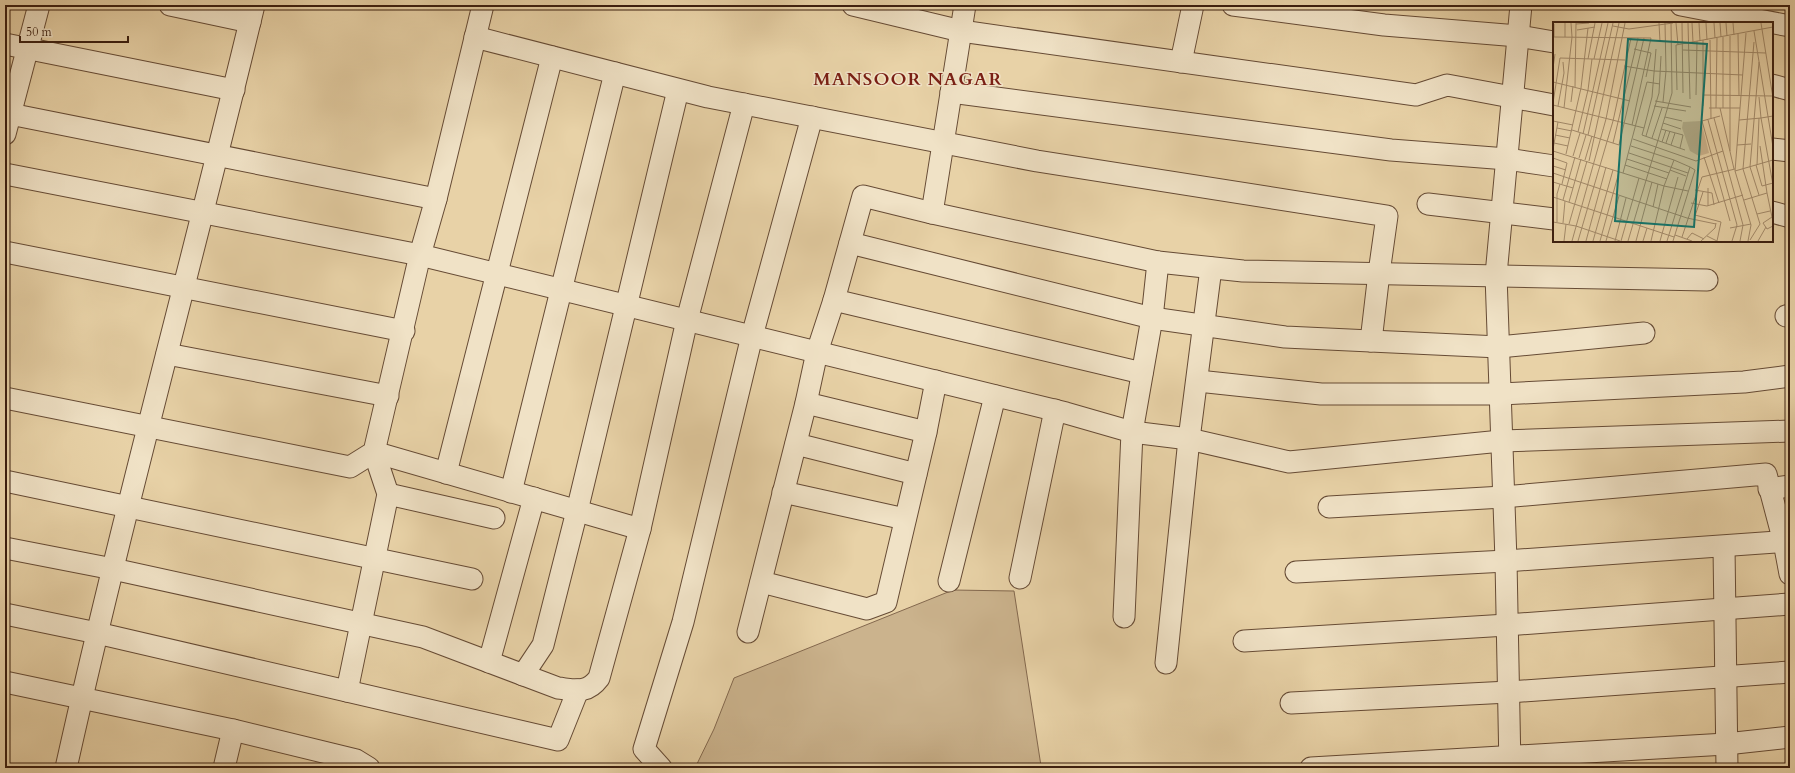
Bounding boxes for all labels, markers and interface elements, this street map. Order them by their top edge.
scale bar [20,18,128,44]
inset map [1553,22,1773,242]
text: 50 m [26,24,53,40]
district label: MANSOOR NAGAR [813,67,1003,92]

